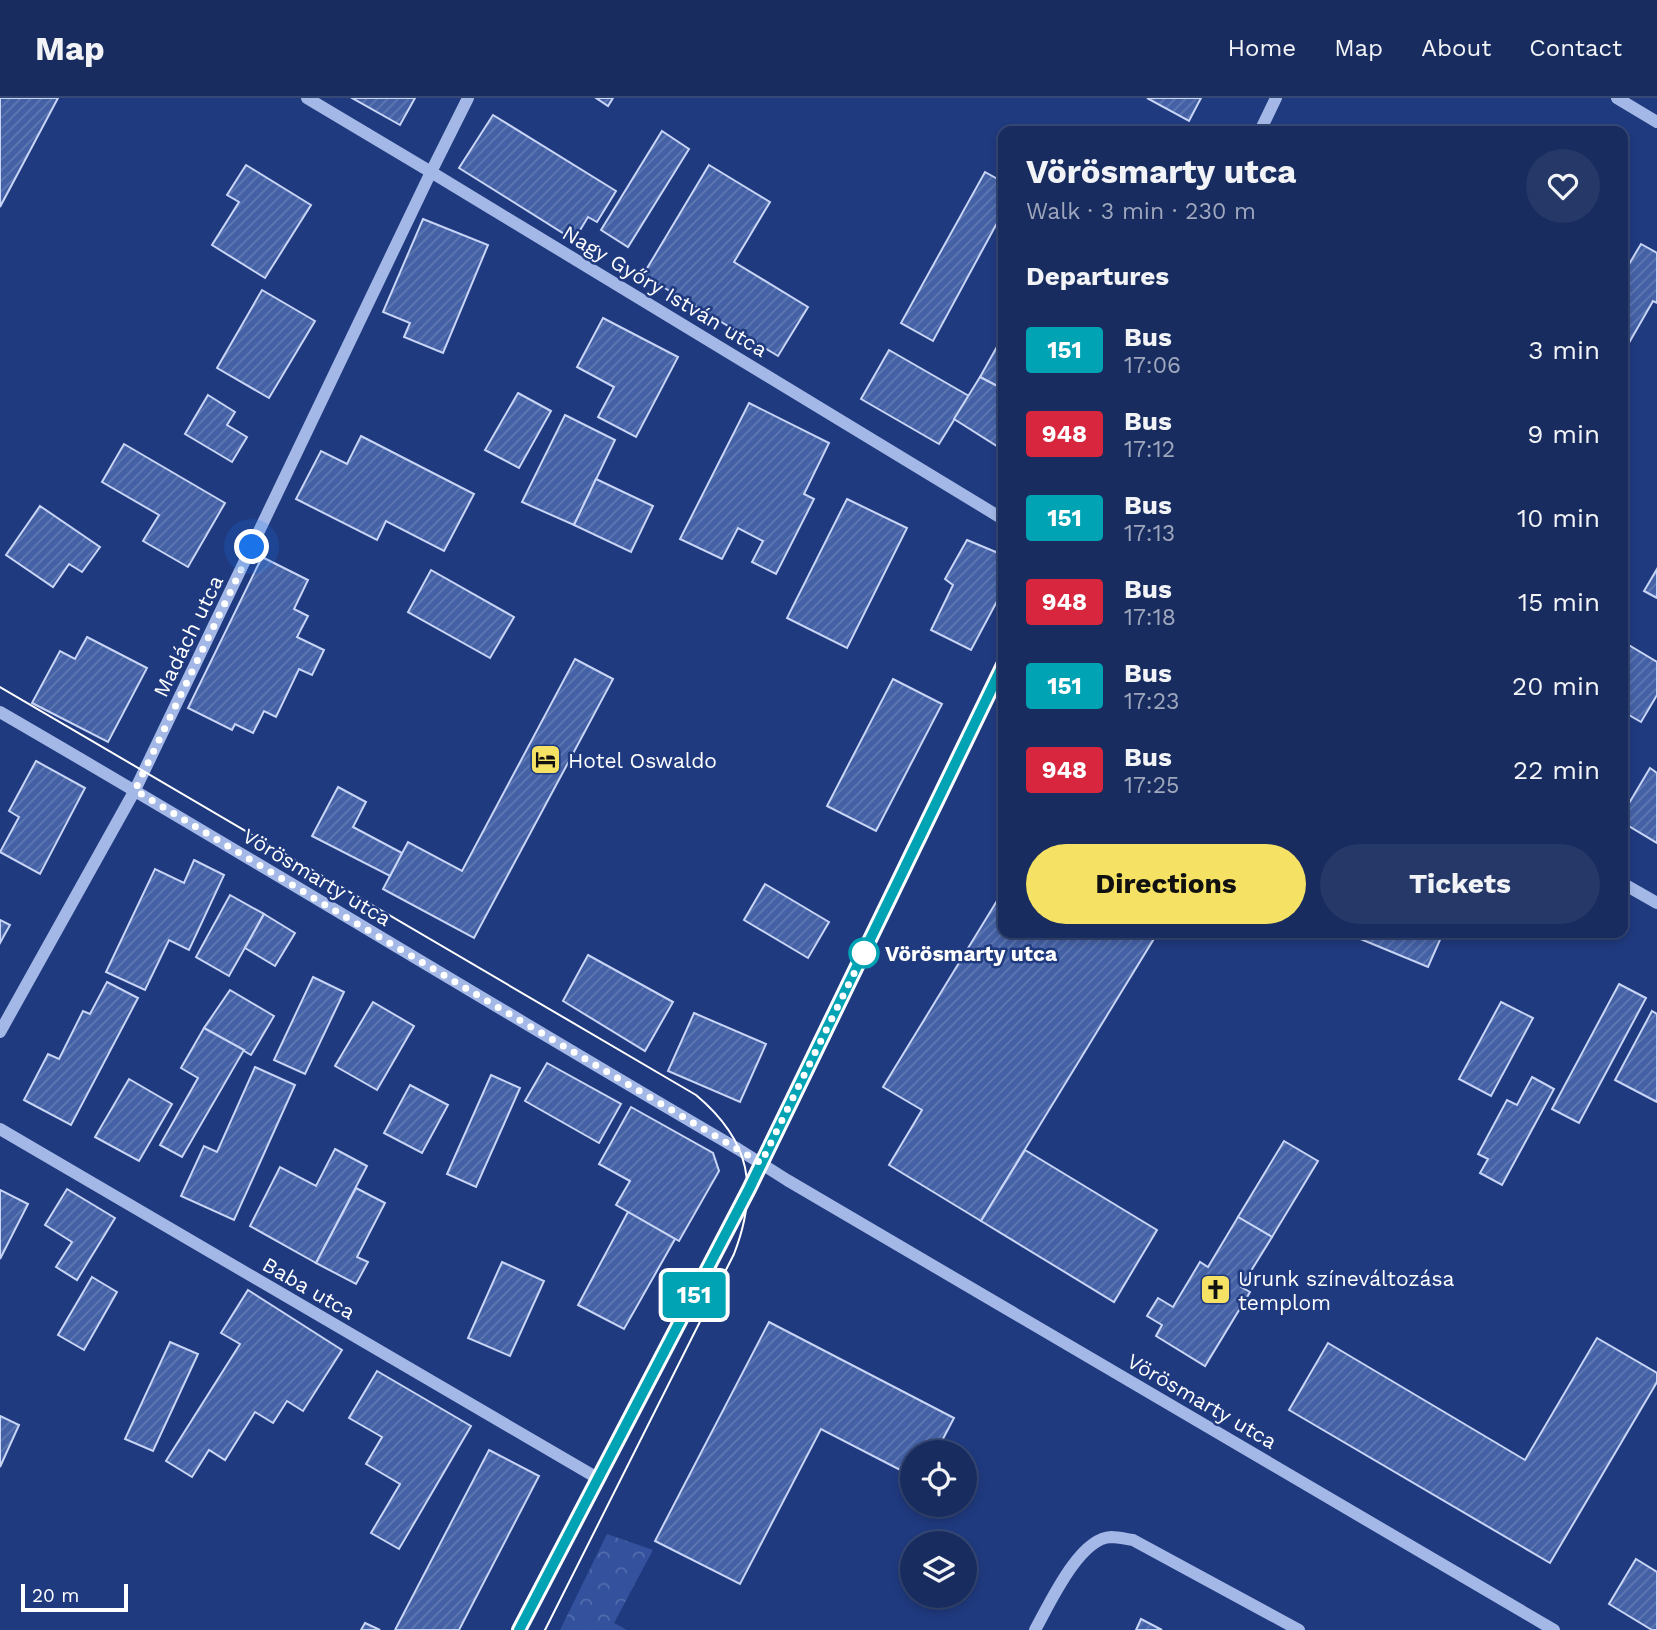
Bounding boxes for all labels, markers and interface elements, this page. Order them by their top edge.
text: Map [35,29,105,68]
text: Home [1228,34,1296,62]
text: Map [1334,34,1383,62]
text: About [1421,34,1491,62]
text: Contact [1529,34,1622,62]
button: heart [1526,149,1600,223]
text: Vörösmarty utca [1026,152,1296,191]
text: Walk · 3 min · 230 m [1026,198,1256,225]
street label: Nagy Győry István utca [558,220,772,362]
text: Departures [1026,261,1169,291]
text: Bus [1124,322,1172,352]
text: 3 min [1528,335,1600,365]
text: 151 [1047,336,1082,364]
text: 17:06 [1124,352,1181,379]
text: Bus [1124,406,1172,436]
text: 9 min [1527,419,1600,449]
text: 948 [1042,420,1087,448]
text: 17:12 [1124,436,1175,463]
text: Bus [1124,490,1172,520]
text: 10 min [1517,503,1600,533]
text: 151 [1047,504,1082,532]
text: 17:13 [1124,520,1175,547]
your location [234,529,269,564]
street label: Madách utca [148,571,228,701]
text: Bus [1124,574,1172,604]
text: 15 min [1518,587,1600,617]
text: 948 [1042,588,1087,616]
text: 17:18 [1124,604,1176,631]
text: Bus [1124,658,1172,688]
text: 20 min [1512,671,1600,701]
text: 151 [1047,672,1082,700]
text: 17:23 [1124,688,1180,715]
text: Bus [1124,742,1172,772]
hotel icon: Hotel Oswaldo [528,743,562,777]
place label: Hotel Oswaldo [568,748,717,773]
text: 22 min [1513,755,1600,785]
text: 948 [1042,756,1087,784]
text: 17:25 [1124,772,1179,799]
street label: Vörösmarty utca [238,823,396,931]
button: Directions [1026,844,1306,924]
button: Tickets [1320,844,1600,924]
marker: Vörösmarty utca [849,938,879,968]
place label: Vörösmarty utca [885,941,1058,966]
street label: Baba utca [258,1251,360,1325]
place label: Urunk színeváltozása templom [1238,1266,1455,1315]
line badge: 151 [654,1272,734,1318]
church icon: Urunk színeváltozása templom [1198,1273,1232,1307]
text: 151 [677,1281,711,1309]
street label: Vörösmarty utca [1123,1348,1281,1454]
map controls [900,1440,977,1608]
button: locate [900,1440,977,1517]
button: layers [900,1531,977,1608]
scale bar [21,1581,128,1613]
text: 20 m [32,1584,79,1607]

